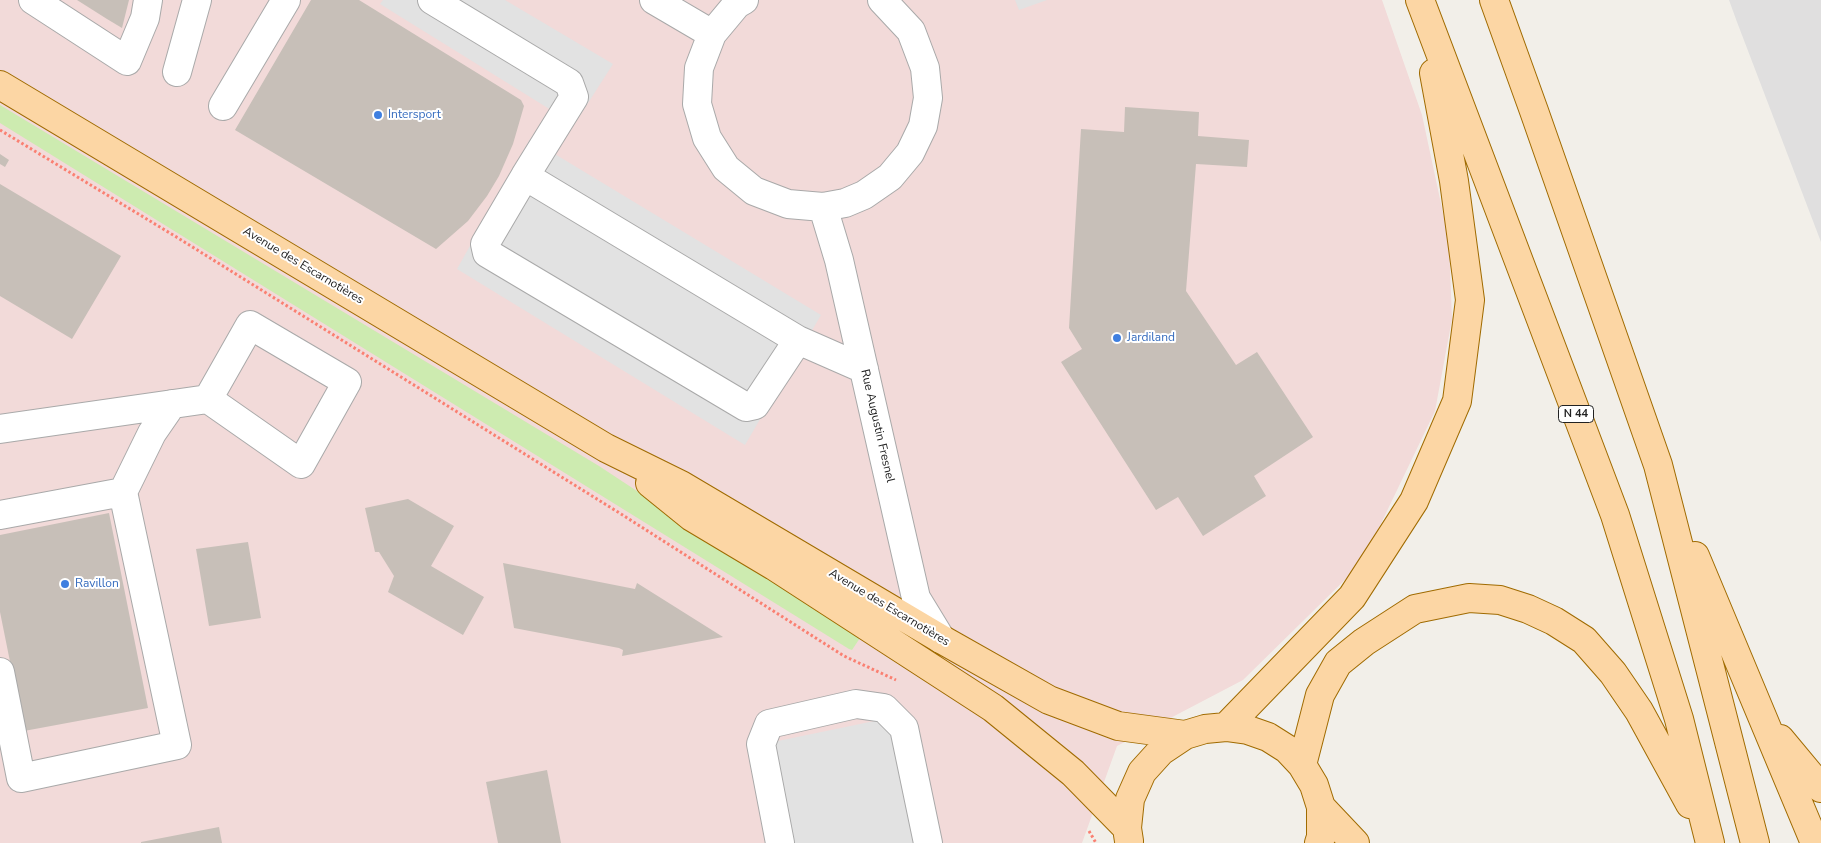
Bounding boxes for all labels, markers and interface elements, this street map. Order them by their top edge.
place label: Intersport [388,108,441,122]
marker: Intersport [372,109,384,121]
street label: Avenue des Escarnotières [240,224,366,308]
place label: Jardiland [1127,331,1175,345]
marker: Jardiland [1111,332,1123,344]
street label: Rue Augustin Fresnel [857,368,897,484]
road number: N 44 [1558,406,1594,422]
street label: Avenue des Escarnotières [826,566,952,650]
place label: Ravillon [75,577,119,591]
marker: Ravillon [59,578,71,590]

